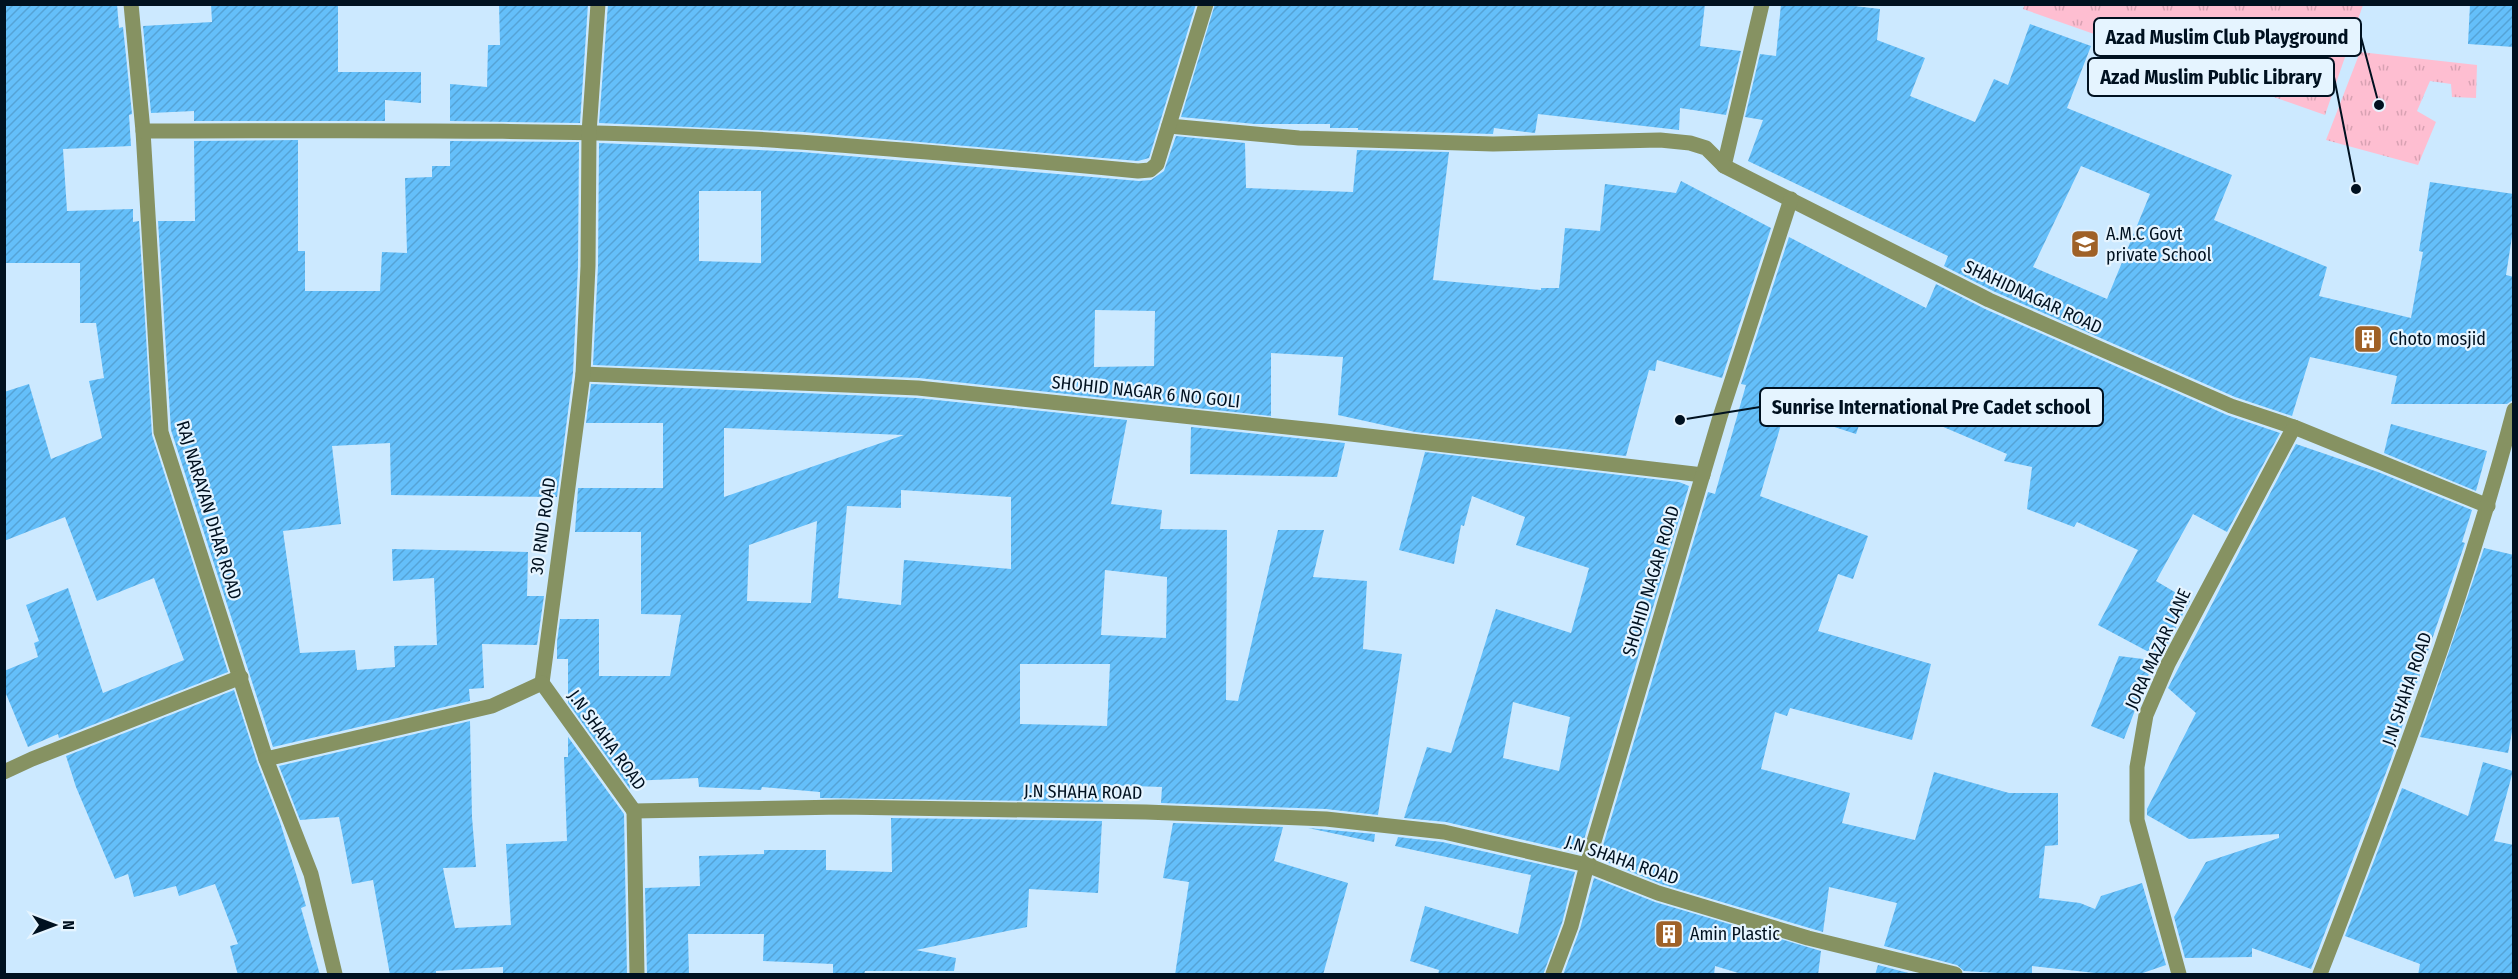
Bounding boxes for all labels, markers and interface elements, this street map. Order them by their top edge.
callout: Azad Muslim Club Playground [2094,18,2361,56]
text: Azad Muslim Club Playground [2104,25,2349,49]
callout: Azad Muslim Public Library [2088,58,2334,96]
text: Azad Muslim Public Library [2099,65,2322,89]
place label: A.M.C Govt private School [2106,223,2212,266]
school or university icon: A.M.C Govt private School [2069,228,2101,260]
street label: SHAHIDNAGAR ROAD [1960,255,2106,339]
building icon: Choto mosjid [2352,323,2384,355]
place label: Choto mosjid [2389,328,2486,350]
street label: SHOHID NAGAR 6 NO GOLI [1051,371,1241,413]
callout: Sunrise International Pre Cadet school [1760,388,2103,426]
text: Sunrise International Pre Cadet school [1772,395,2091,419]
street label: RAJ NARAYAN DHAR ROAD [171,418,247,602]
street label: 30 RND ROAD [525,476,561,576]
street label: SHOHID NAGAR ROAD [1618,503,1684,659]
street label: JORA MAZAR LANE [2120,585,2196,713]
street label: J.N SHAHA ROAD [2377,629,2437,749]
street label: J.N SHAHA ROAD [563,686,651,794]
street label: J.N SHAHA ROAD [1024,780,1142,804]
street label: J.N SHAHA ROAD [1562,830,1682,890]
north arrow [24,895,84,955]
building icon: Amin Plastic [1653,918,1685,950]
text: N [59,920,78,930]
place label: Amin Plastic [1690,923,1780,945]

